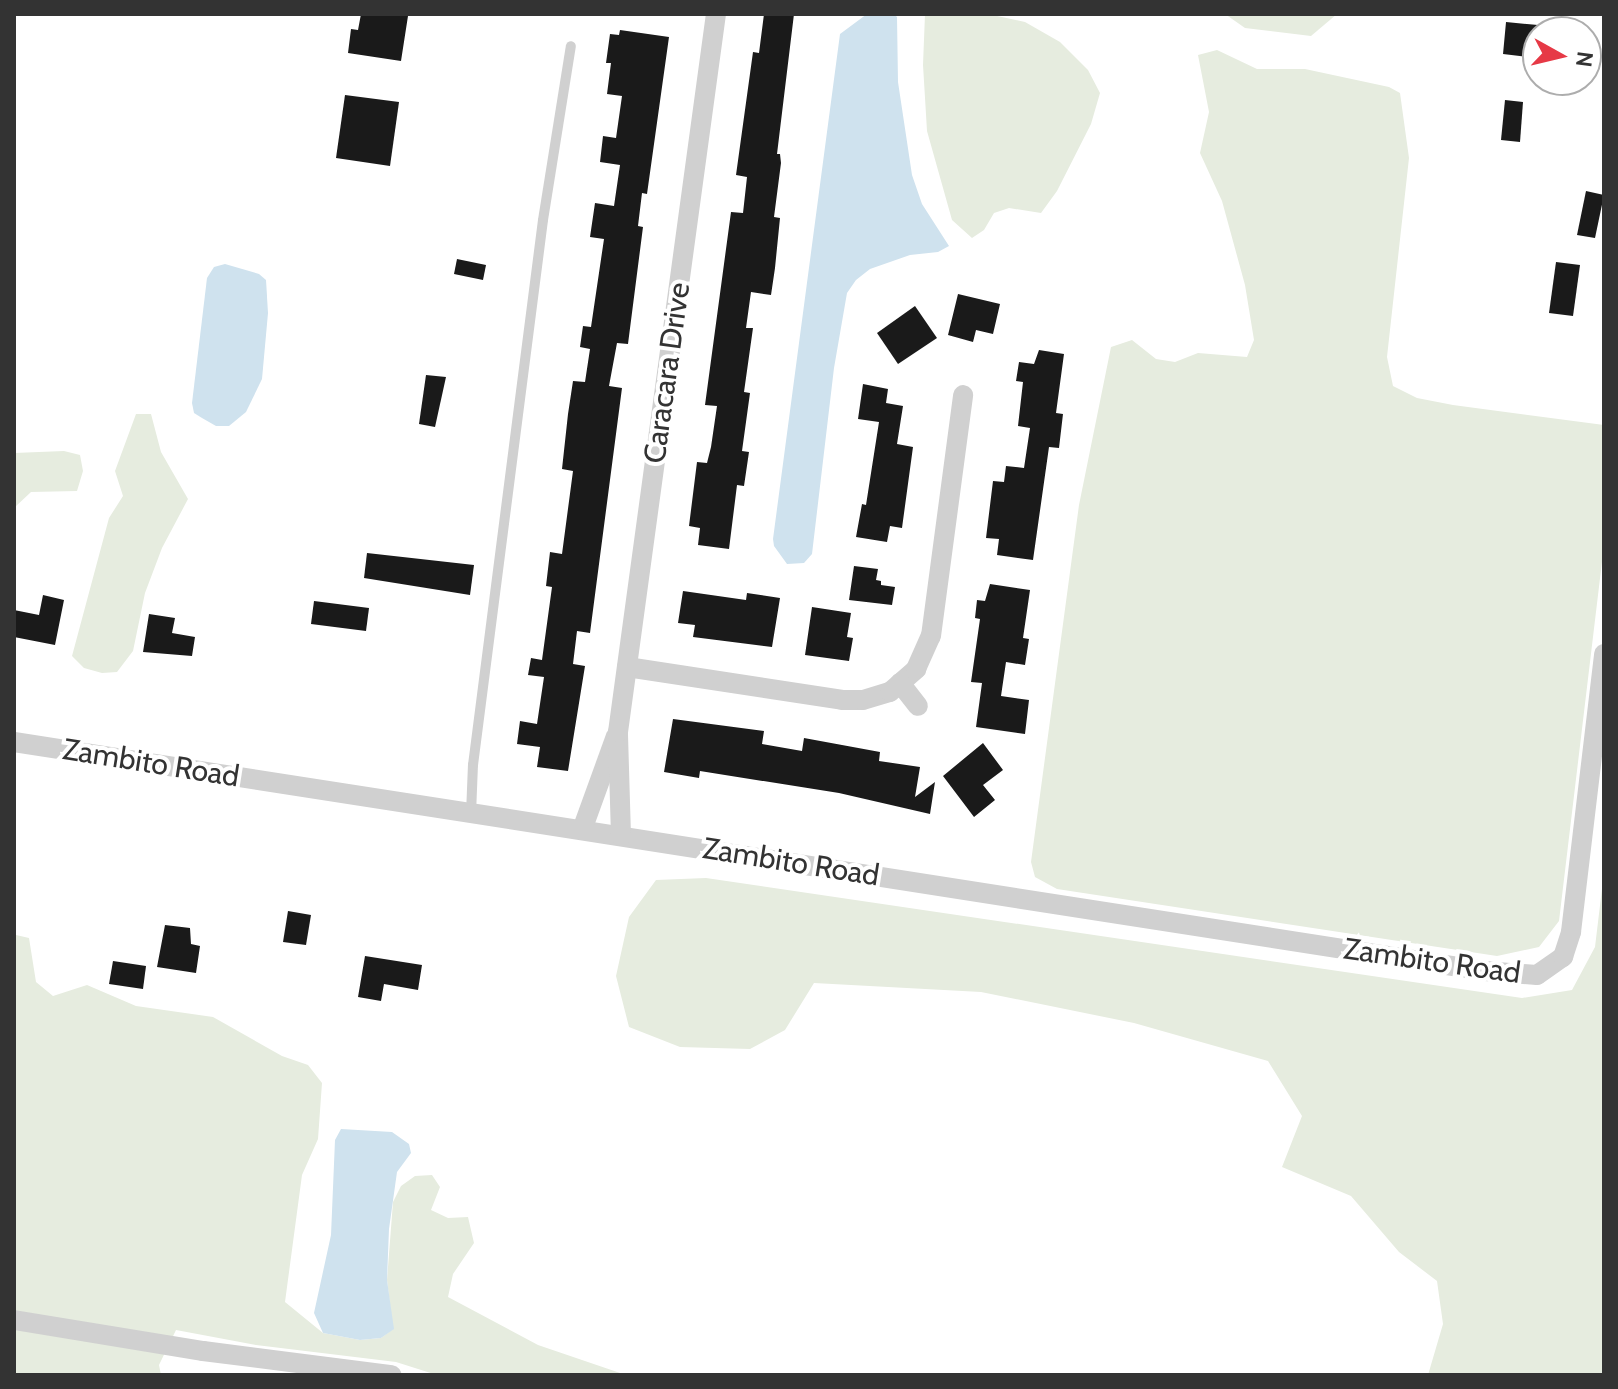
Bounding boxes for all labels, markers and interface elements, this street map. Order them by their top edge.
north arrow [1522,16,1602,96]
text: N [1570,50,1599,69]
street label: Caracara Drive [636,280,698,466]
street label: Zambito Road [60,731,242,795]
street label: Zambito Road [700,830,882,894]
street label: Zambito Road [1341,931,1523,991]

